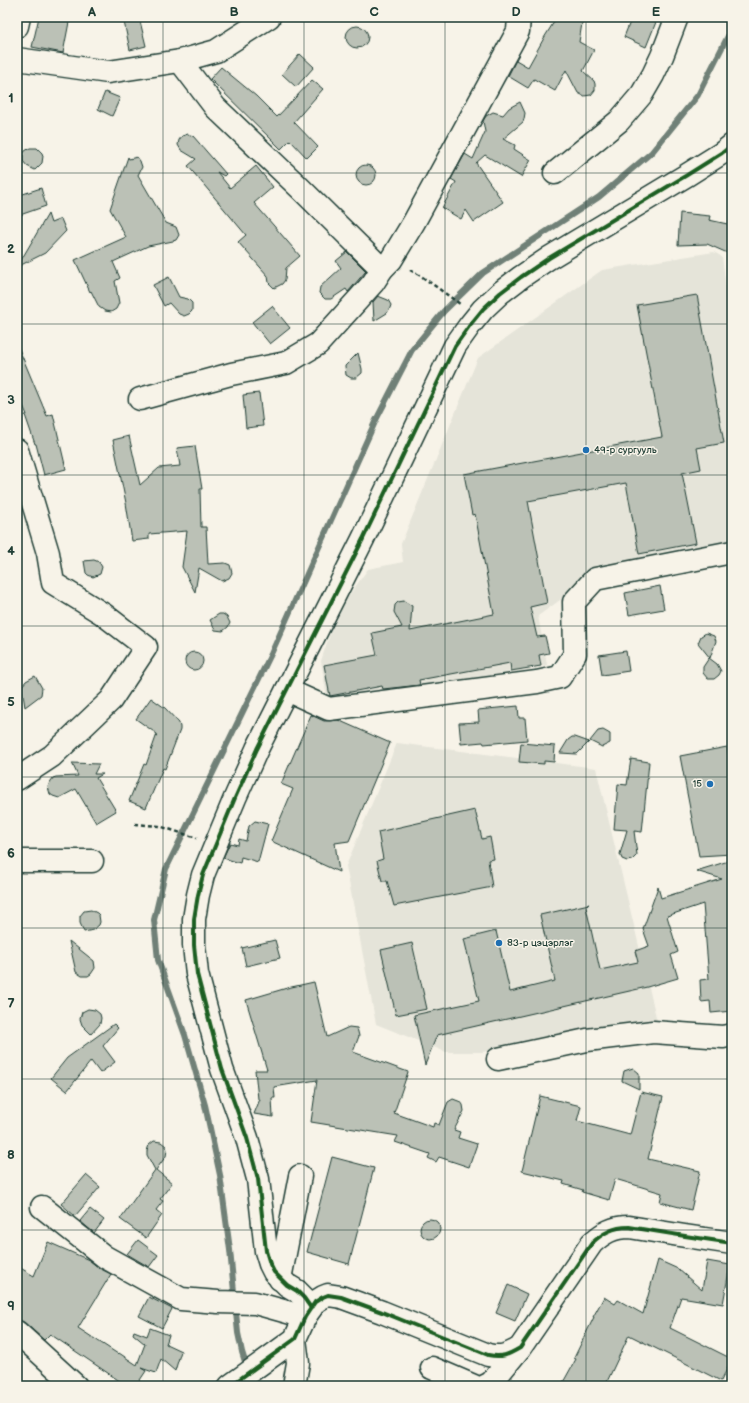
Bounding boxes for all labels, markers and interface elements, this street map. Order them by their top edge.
text: A [87,4,96,20]
text: B [229,4,239,20]
text: C [369,4,379,20]
text: D [511,4,521,20]
text: E [652,4,661,20]
text: 1 [8,90,14,106]
text: 2 [7,241,15,257]
text: 3 [7,392,15,408]
place label: 49-р сургууль [594,444,657,456]
marker: 49-р сургууль [581,445,591,455]
text: 4 [7,543,15,559]
text: 5 [7,694,15,710]
place label: 15 [692,778,702,790]
marker: 15 [705,779,715,789]
text: 6 [7,845,15,861]
place label: 83-р цэцэрлэг [507,937,573,949]
marker: 83-р цэцэрлэг [494,938,504,948]
text: 7 [7,996,15,1012]
text: 8 [7,1147,15,1163]
text: 9 [7,1298,15,1314]

